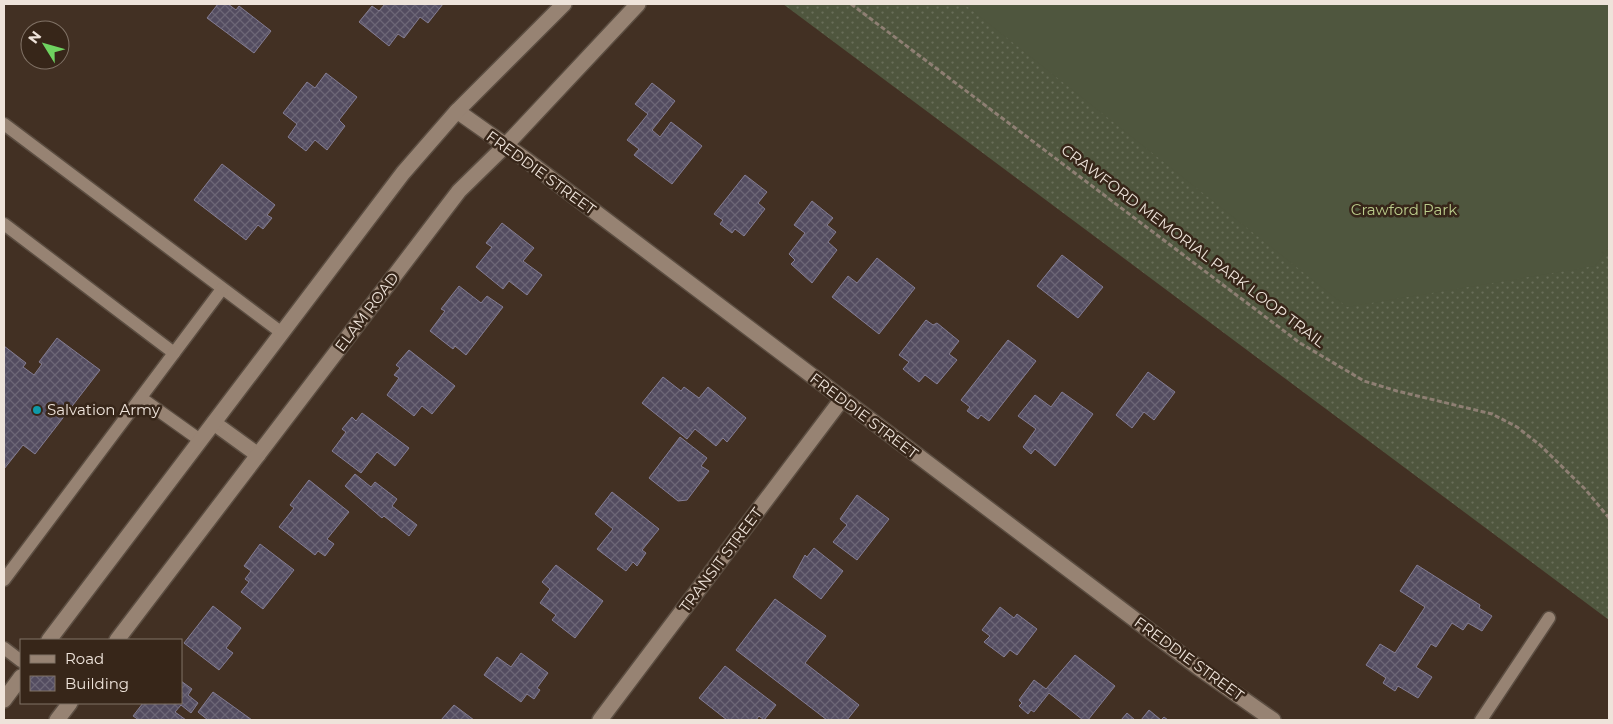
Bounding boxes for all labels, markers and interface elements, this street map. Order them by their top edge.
north arrow [20,20,70,70]
text: N [24,27,45,47]
street label: FREDDIE STREET [483,126,600,219]
street label: CRAWFORD MEMORIAL PARK LOOP TRAIL [1057,140,1329,351]
park label: Crawford Park [1351,200,1457,219]
street label: ELAM ROAD [331,268,403,355]
street label: FREDDIE STREET [806,369,923,463]
place label: Salvation Army [47,400,161,419]
marker: Salvation Army [31,404,43,416]
street label: TRANSIT STREET [675,503,766,616]
street label: FREDDIE STREET [1131,612,1248,705]
legend [20,639,182,704]
text: Road [65,649,104,668]
text: Building [65,674,129,693]

